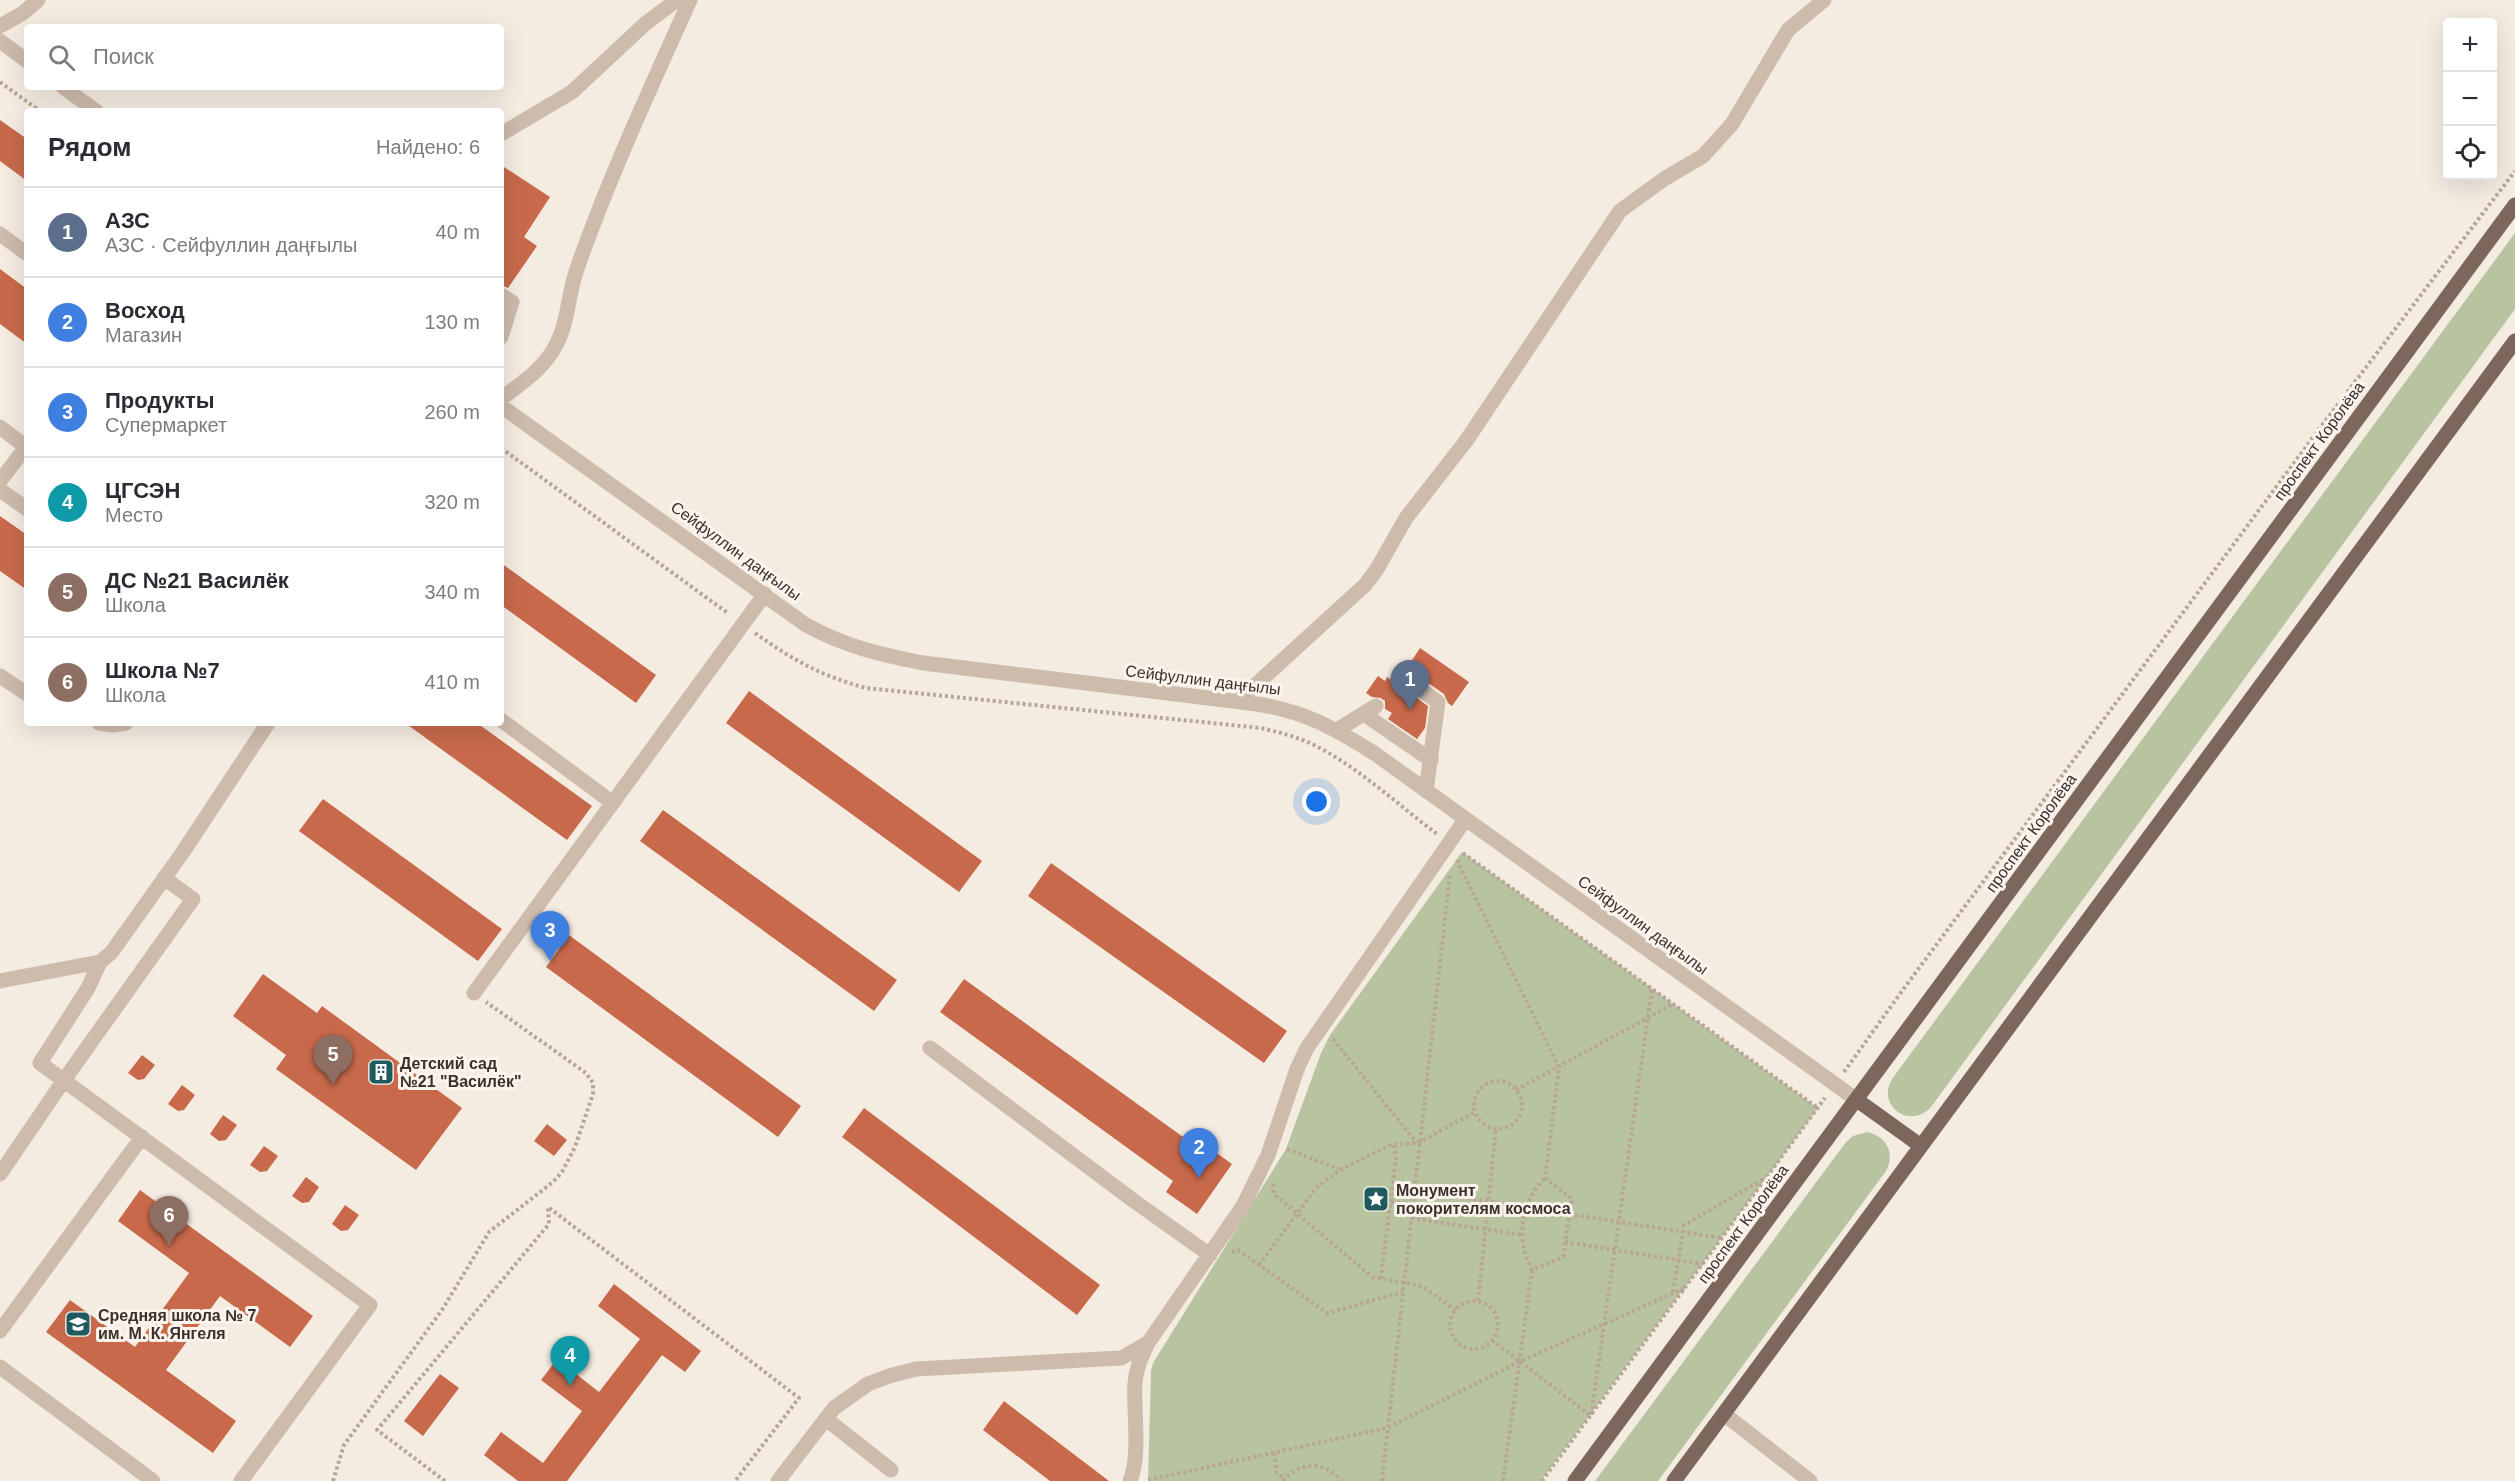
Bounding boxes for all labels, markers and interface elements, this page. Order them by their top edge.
map controls [2443,18,2497,180]
button: + [2443,18,2497,72]
search box [24,24,504,90]
icon: search [45,41,78,74]
text: Поиск [93,44,154,69]
button: − [2443,72,2497,126]
button: locate [2443,126,2497,180]
text: Рядом [48,132,131,162]
text: Найдено: 6 [376,136,480,158]
text: АЗС [105,208,150,233]
text: 1 [62,221,73,243]
text: 40 m [436,221,480,243]
text: АЗС · Сейфуллин даңғылы [105,234,357,256]
text: Восход [105,298,185,323]
text: 2 [62,311,73,333]
text: 130 m [424,311,480,333]
text: Магазин [105,324,182,346]
street label: проспект Королёва [2270,378,2368,503]
text: Продукты [105,388,214,413]
text: 3 [62,401,73,423]
text: 260 m [424,401,480,423]
text: Супермаркет [105,414,227,436]
text: ЦГСЭН [105,478,180,503]
text: 4 [62,491,73,513]
text: 320 m [424,491,480,513]
street label: Сейфуллин даңғылы [668,498,804,604]
text: Место [105,504,163,526]
text: ДС №21 Василёк [105,568,289,593]
text: 5 [62,581,73,603]
text: 340 m [424,581,480,603]
text: Школа [105,594,166,616]
text: Школа №7 [105,658,220,683]
pin: 1 [1390,660,1430,710]
street label: Сейфуллин даңғылы [1124,662,1282,698]
text: 6 [62,671,73,693]
text: 410 m [424,671,480,693]
text: Школа [105,684,166,706]
street label: проспект Королёва [1982,770,2080,895]
your location [1302,787,1331,816]
street label: Сейфуллин даңғылы [1575,872,1711,978]
pin: 3 [530,912,570,961]
pin: 5 [314,1036,352,1085]
place label: Детский сад №21 "Василёк" [400,1055,522,1090]
building icon: Детский сад №21 "Василёк" [366,1057,396,1087]
pin: 2 [1180,1128,1218,1178]
street label: проспект Королёва [1694,1161,1792,1286]
place label: Монумент покорителям космоса [1396,1182,1571,1217]
place icon: Монумент покорителям космоса [1361,1184,1391,1214]
pin: 6 [150,1196,188,1246]
place label: Средняя школа № 7 им. М. К. Янгеля [98,1307,256,1342]
school or university icon: Средняя школа № 7 им. М. К. Янгеля [63,1309,93,1339]
pin: 4 [550,1336,590,1386]

